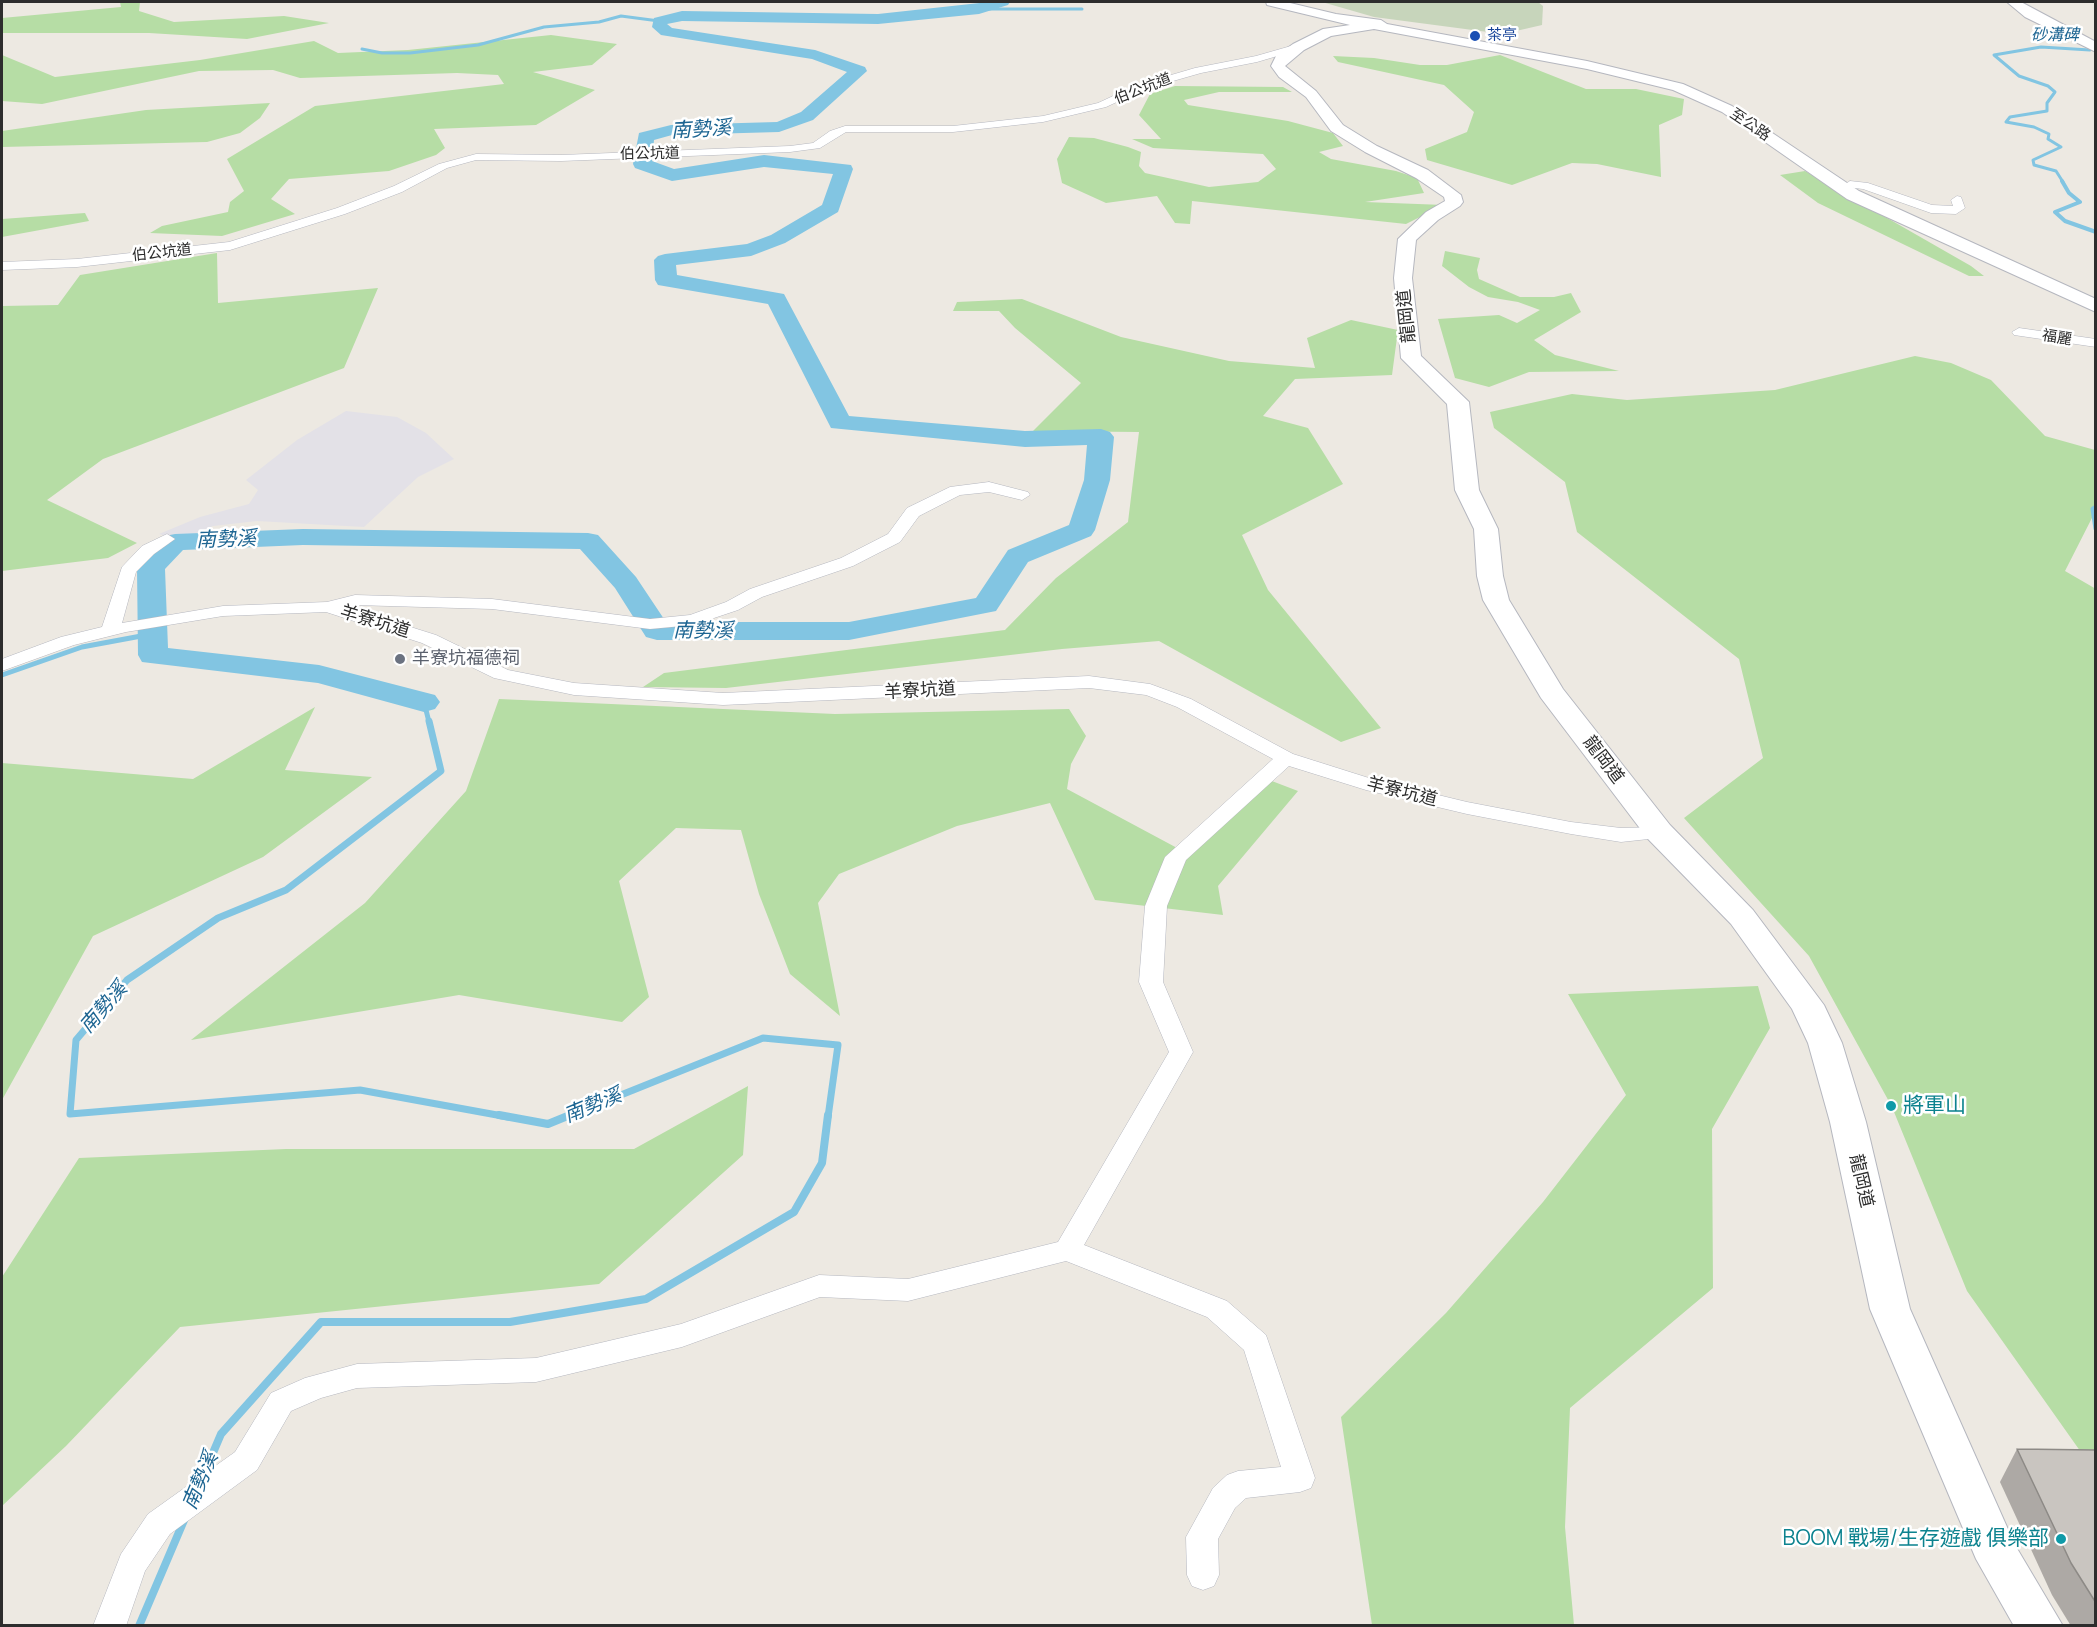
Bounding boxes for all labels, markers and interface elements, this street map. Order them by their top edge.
water label: 砂溝碑 [2031,26,2079,46]
place label: 茶亭 [1487,27,1517,45]
marker: 茶亭 [1468,29,1482,43]
street label: 伯公坑道 [1112,70,1174,108]
street label: 至公路 [1726,105,1774,145]
water label: 南勢溪 [670,116,732,144]
street label: 伯公坑道 [620,144,680,164]
street label: 伯公坑道 [131,241,193,265]
street label: 龍岡道 [1393,288,1421,344]
street label: 福麗 [2041,327,2073,349]
water label: 南勢溪 [196,527,256,553]
street label: 羊寮坑道 [337,601,413,643]
water label: 南勢溪 [673,619,733,643]
place label: 羊寮坑福德祠 [412,648,520,670]
marker: 羊寮坑福德祠 [393,652,407,666]
street label: 羊寮坑道 [883,678,957,704]
street label: 龍岡道 [1578,732,1628,788]
street label: 羊寮坑道 [1364,773,1440,811]
water label: 南勢溪 [75,977,133,1039]
water label: 南勢溪 [561,1084,625,1128]
place label: 將軍山 [1903,1093,1966,1119]
marker: 將軍山 [1884,1099,1898,1113]
street label: 龍岡道 [1844,1152,1878,1210]
water label: 南勢溪 [178,1449,224,1513]
place label: BOOM 戰場/生存遊戲 俱樂部 [1783,1526,2049,1552]
marker: BOOM 戰場/生存遊戲 俱樂部 [2054,1532,2068,1546]

